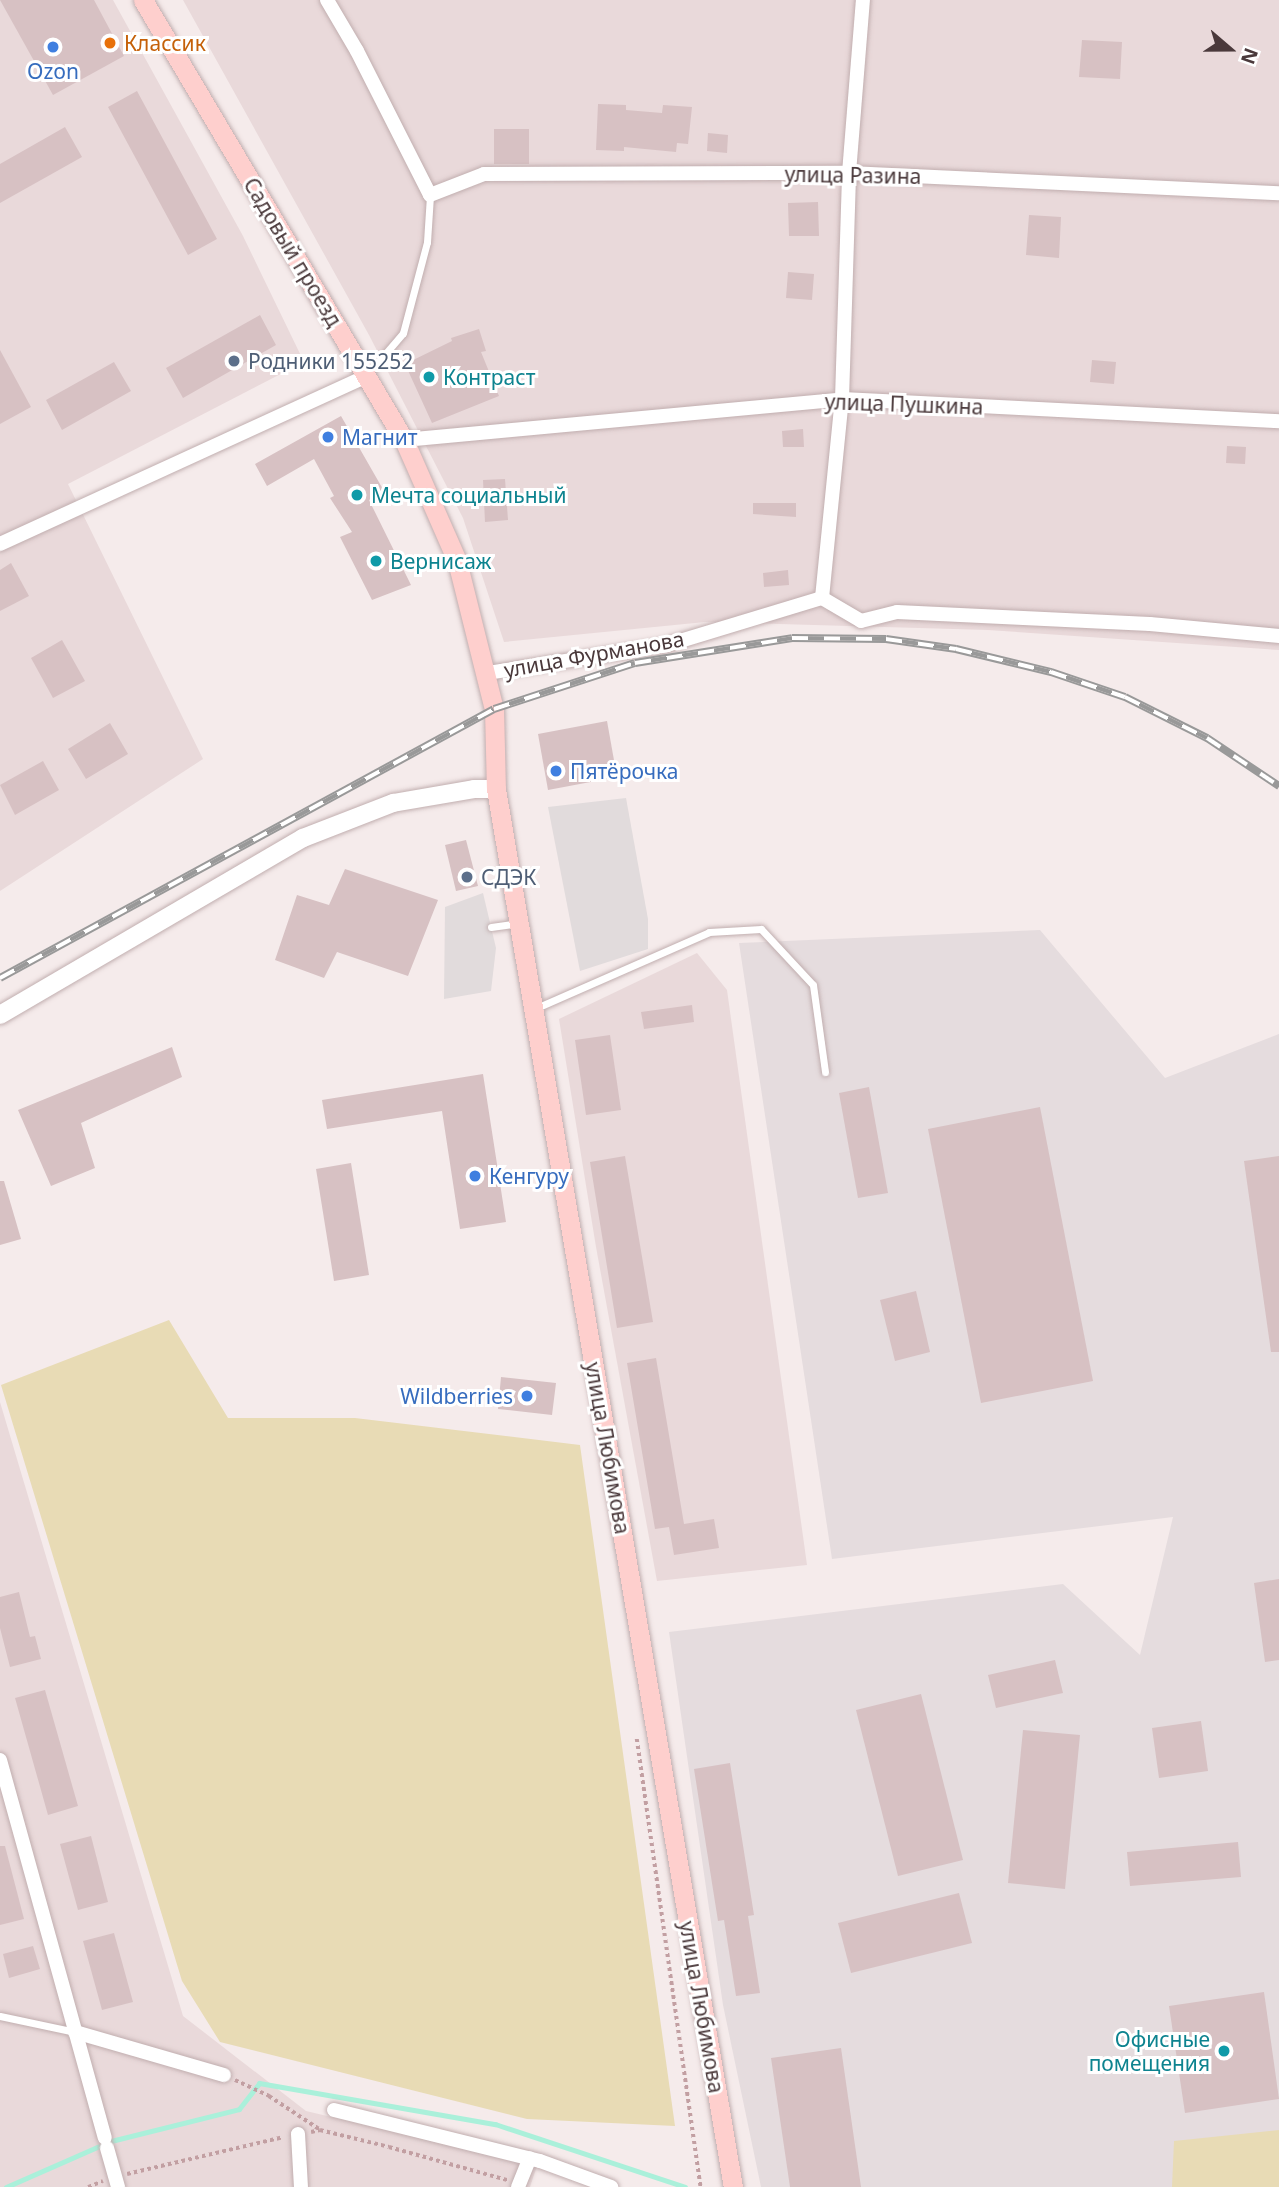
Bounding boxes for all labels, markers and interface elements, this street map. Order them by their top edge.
north arrow [1195,14,1265,84]
place label: Классик [124,30,206,56]
marker: Классик [102,35,118,51]
marker: Ozon [45,39,61,55]
text: N [1235,44,1265,68]
place label: Ozon [27,58,79,84]
street label: улица Разина [784,161,922,189]
street label: Садовый проезд [239,173,347,331]
place label: Родники 155252 [248,348,413,374]
marker: Родники 155252 [226,353,242,369]
place label: Контраст [443,364,535,390]
marker: Контраст [421,369,437,385]
street label: улица Пушкина [824,389,984,419]
place label: Магнит [342,424,418,450]
marker: Магнит [320,429,336,445]
place label: Мечта социальный [371,482,567,508]
marker: Мечта социальный [349,487,365,503]
place label: Вернисаж [390,548,491,574]
marker: Вернисаж [368,553,384,569]
street label: улица Фурманова [502,626,686,682]
place label: Пятёрочка [570,758,678,784]
marker: Пятёрочка [548,763,564,779]
place label: СДЭК [481,864,536,890]
marker: СДЭК [459,869,475,885]
place label: Кенгуру [489,1163,569,1189]
marker: Кенгуру [467,1168,483,1184]
street label: улица Любимова [580,1360,636,1536]
place label: Wildberries [400,1383,513,1409]
marker: Wildberries [519,1388,535,1404]
street label: улица Любимова [674,1919,730,2095]
place label: Офисные помещения [1089,2026,1210,2076]
marker: Офисные помещения [1216,2043,1232,2059]

